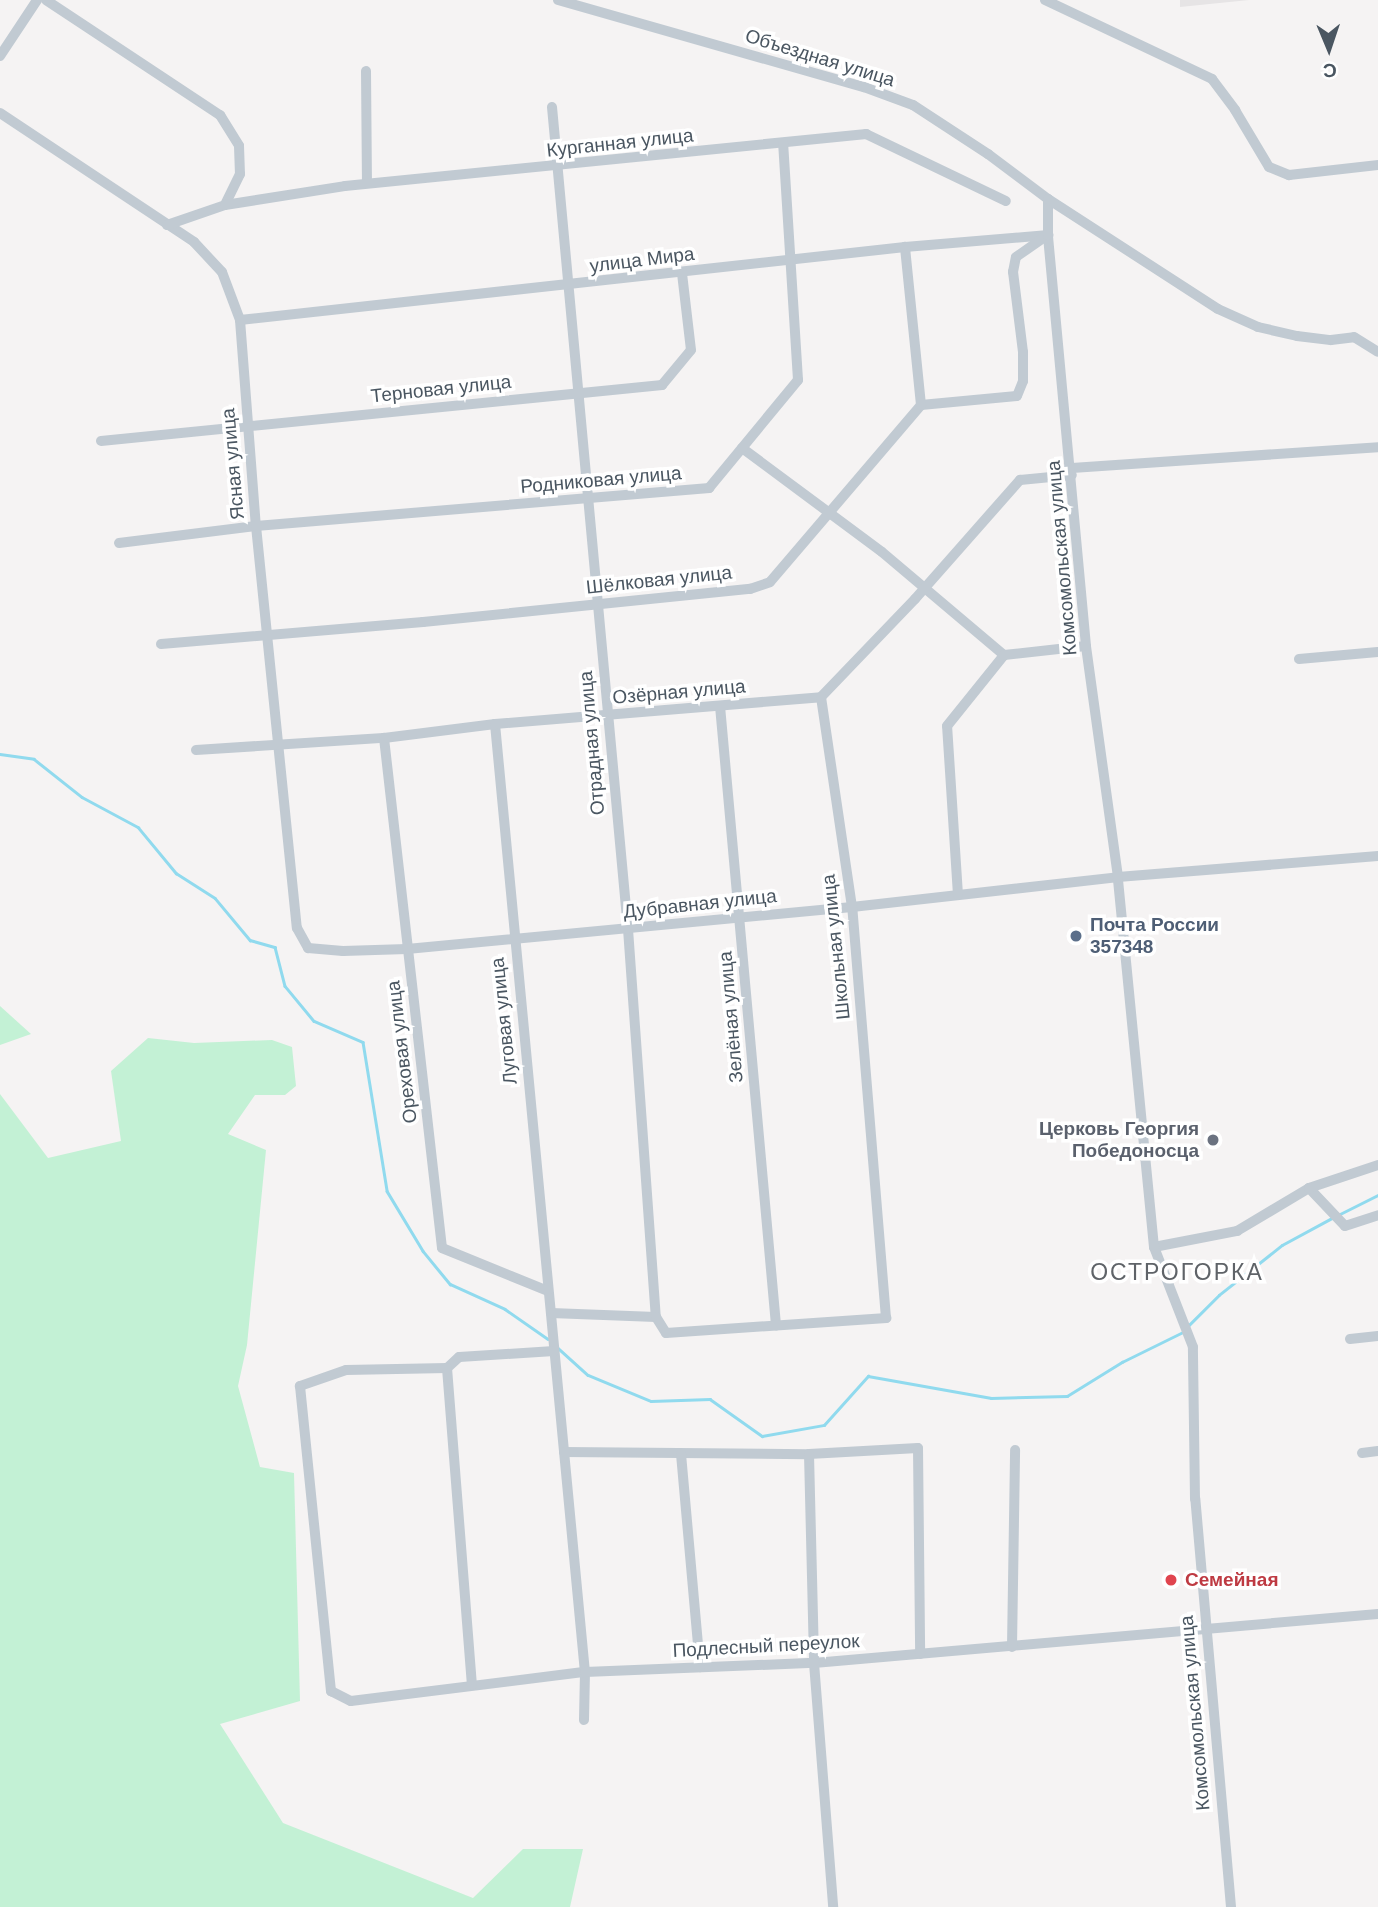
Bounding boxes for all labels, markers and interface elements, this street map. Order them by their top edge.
north arrow [1294,14,1364,84]
street label: Объездная улица [742,24,898,92]
text: С [1323,60,1337,81]
street label: Курганная улица [546,124,694,162]
street label: улица Мира [588,242,696,278]
street label: Терновая улица [370,370,512,408]
street label: Ясная улица [217,407,249,521]
street label: Комсомольская улица [1042,459,1082,657]
street label: Родниковая улица [520,462,682,498]
street label: Шёлковая улица [585,561,733,599]
street label: Отрадная улица [574,670,610,816]
street label: Озёрная улица [612,675,746,709]
street label: Школьная улица [817,873,855,1021]
street label: Дубравная улица [622,885,778,923]
place label: Почта России 357348 [1090,914,1219,958]
marker: Почта России 357348 [1068,928,1084,944]
street label: Зелёная улица [714,950,748,1084]
street label: Луговая улица [486,956,522,1086]
street label: Ореховая улица [382,979,422,1125]
place label: Церковь Георгия Победоносца [1039,1118,1199,1162]
marker: Церковь Георгия Победоносца [1205,1132,1221,1148]
district label: ОСТРОГОРКА [1091,1258,1263,1286]
place label: Семейная [1185,1569,1278,1591]
marker: Семейная [1163,1572,1179,1588]
street label: Комсомольская улица [1175,1614,1215,1812]
street label: Подлесный переулок [672,1630,860,1662]

